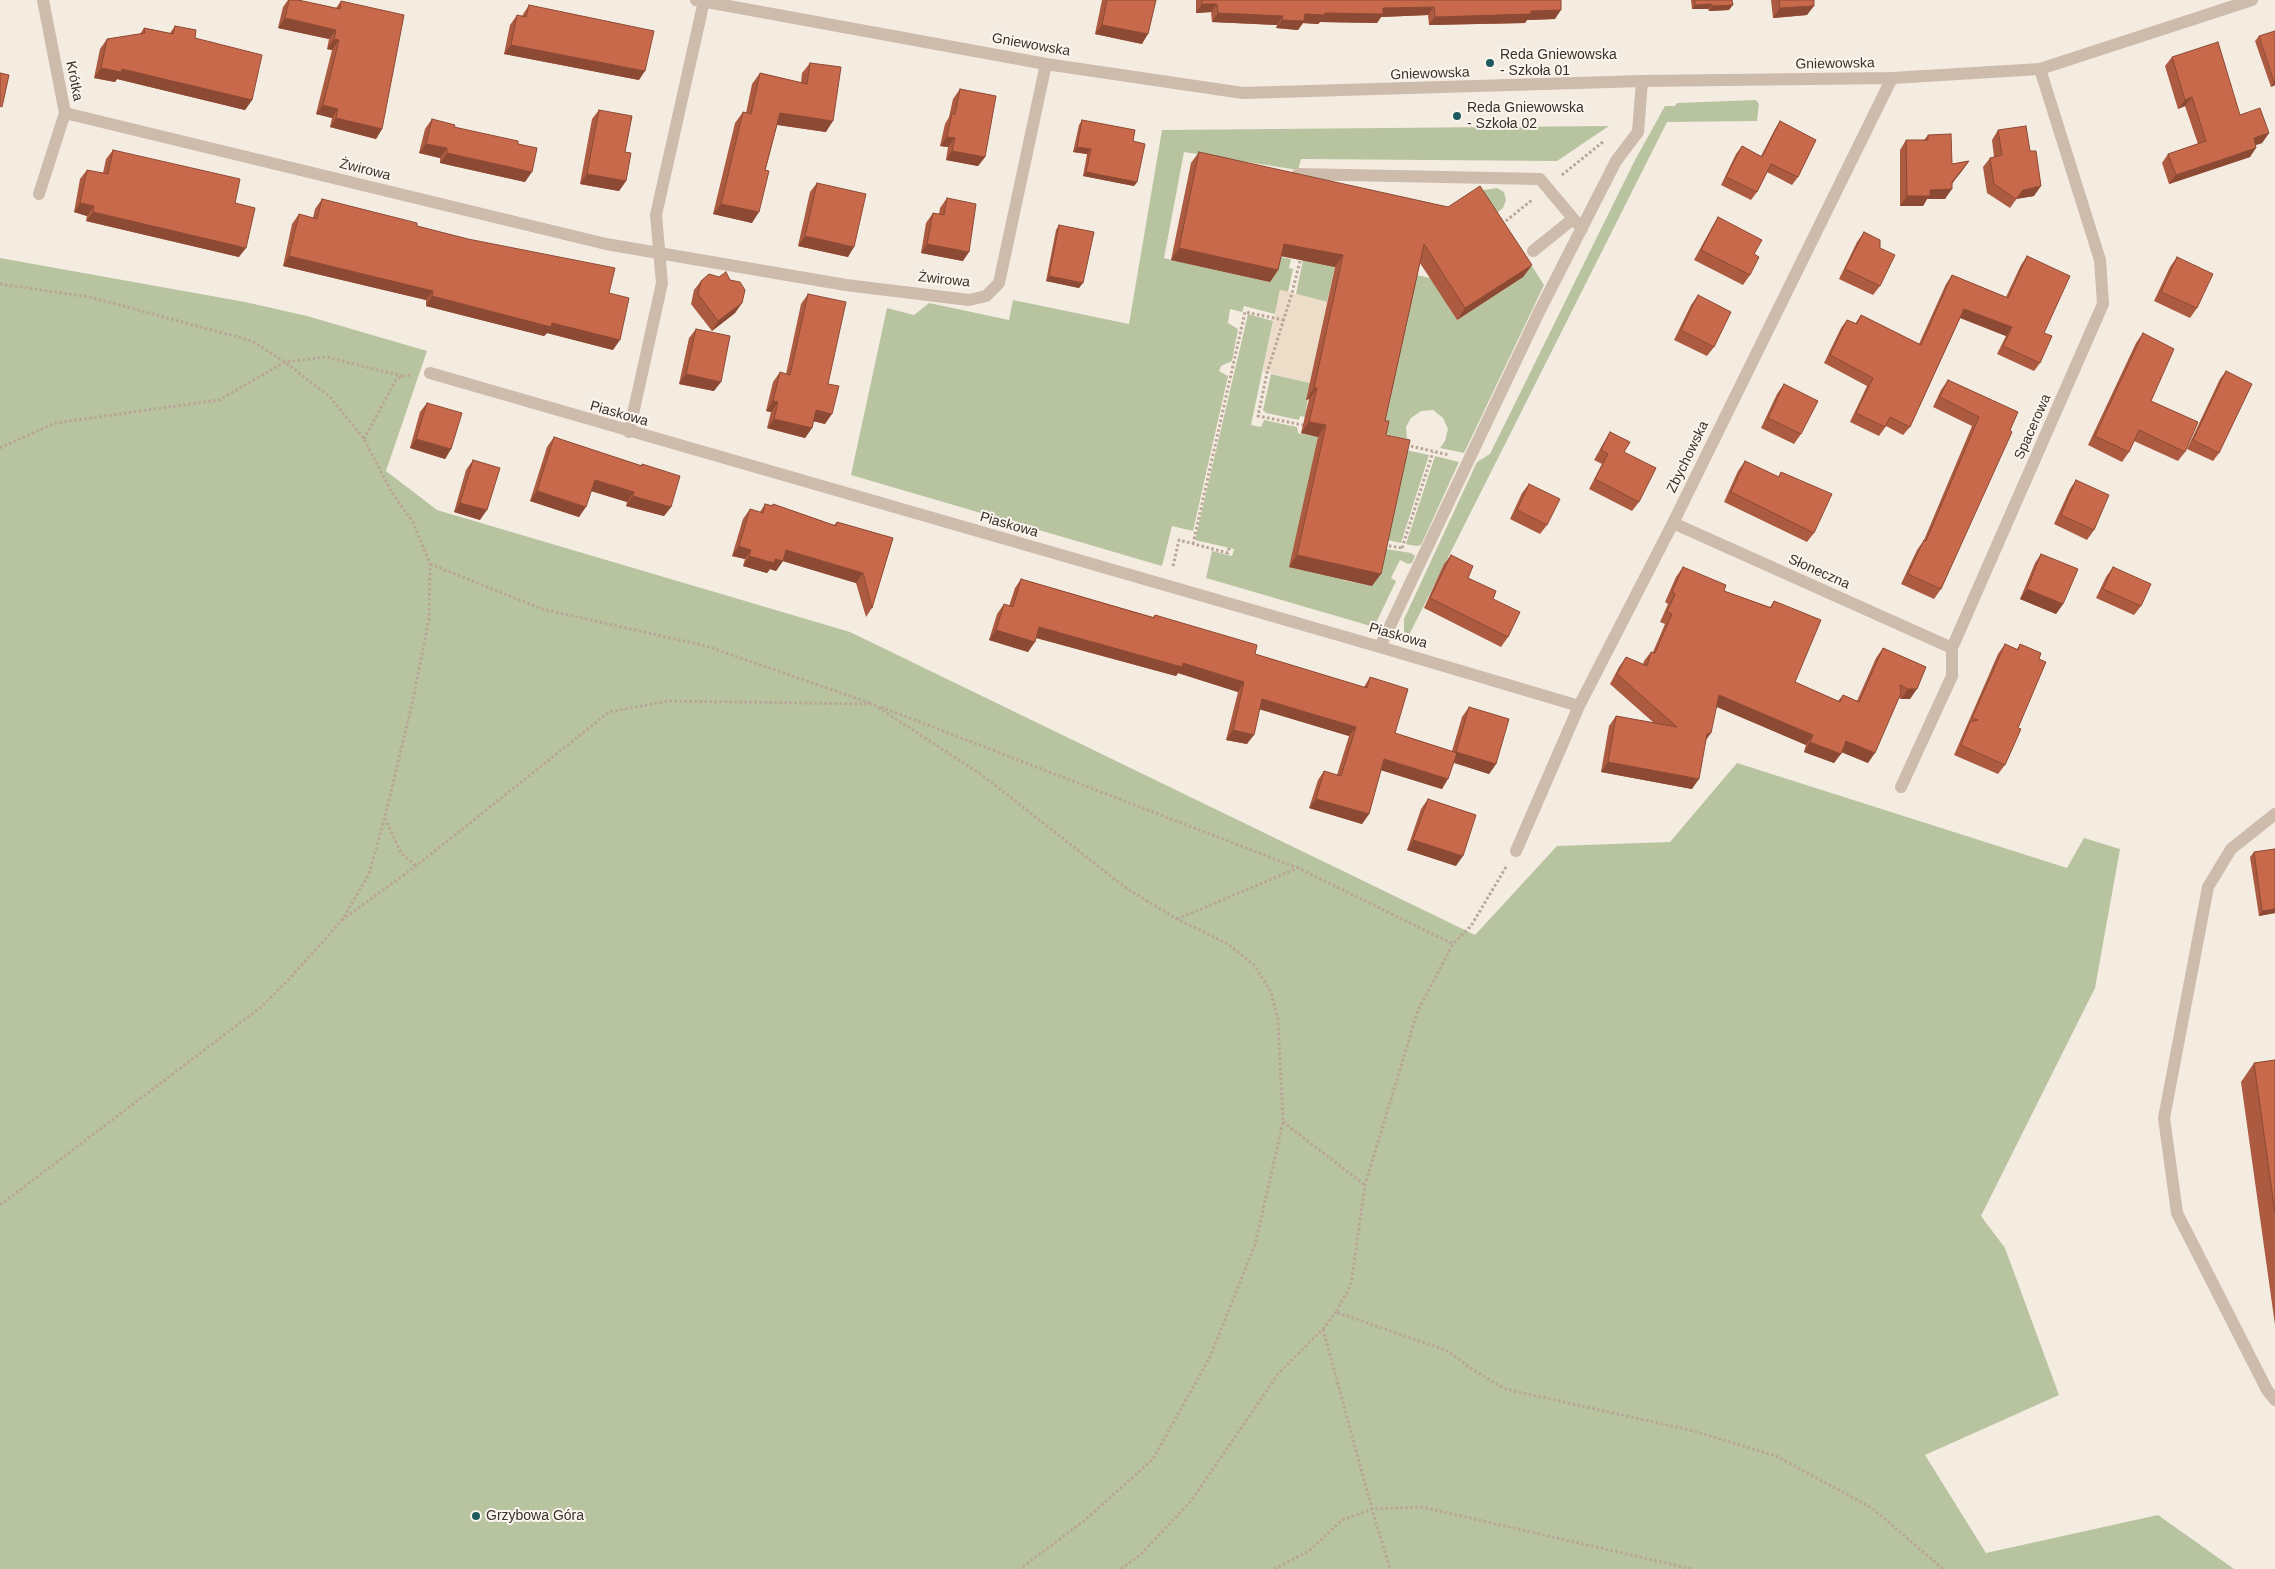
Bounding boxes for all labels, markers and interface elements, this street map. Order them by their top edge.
street label: Gniewowska [990,30,1072,60]
place label: Reda Gniewowska - Szkoła 01 [1500,47,1617,80]
street label: Gniewowska [1795,55,1875,73]
marker: Reda Gniewowska - Szkoła 01 [1484,57,1496,69]
street label: Krótka [62,60,86,102]
street label: Gniewowska [1390,64,1470,84]
place label: Reda Gniewowska - Szkoła 02 [1467,100,1584,132]
marker: Reda Gniewowska - Szkoła 02 [1451,110,1463,122]
street label: Żwirowa [338,156,392,184]
street label: Żwirowa [917,269,971,291]
street label: Spacerowa [2011,392,2055,462]
street label: Piaskowa [588,398,650,430]
street label: Zbychowska [1663,418,1713,496]
street label: Piaskowa [978,509,1040,541]
street label: Słoneczna [1786,551,1852,593]
street label: Piaskowa [1367,620,1429,652]
place label: Grzybowa Góra [486,1508,584,1524]
marker: Grzybowa Góra [470,1510,482,1522]

